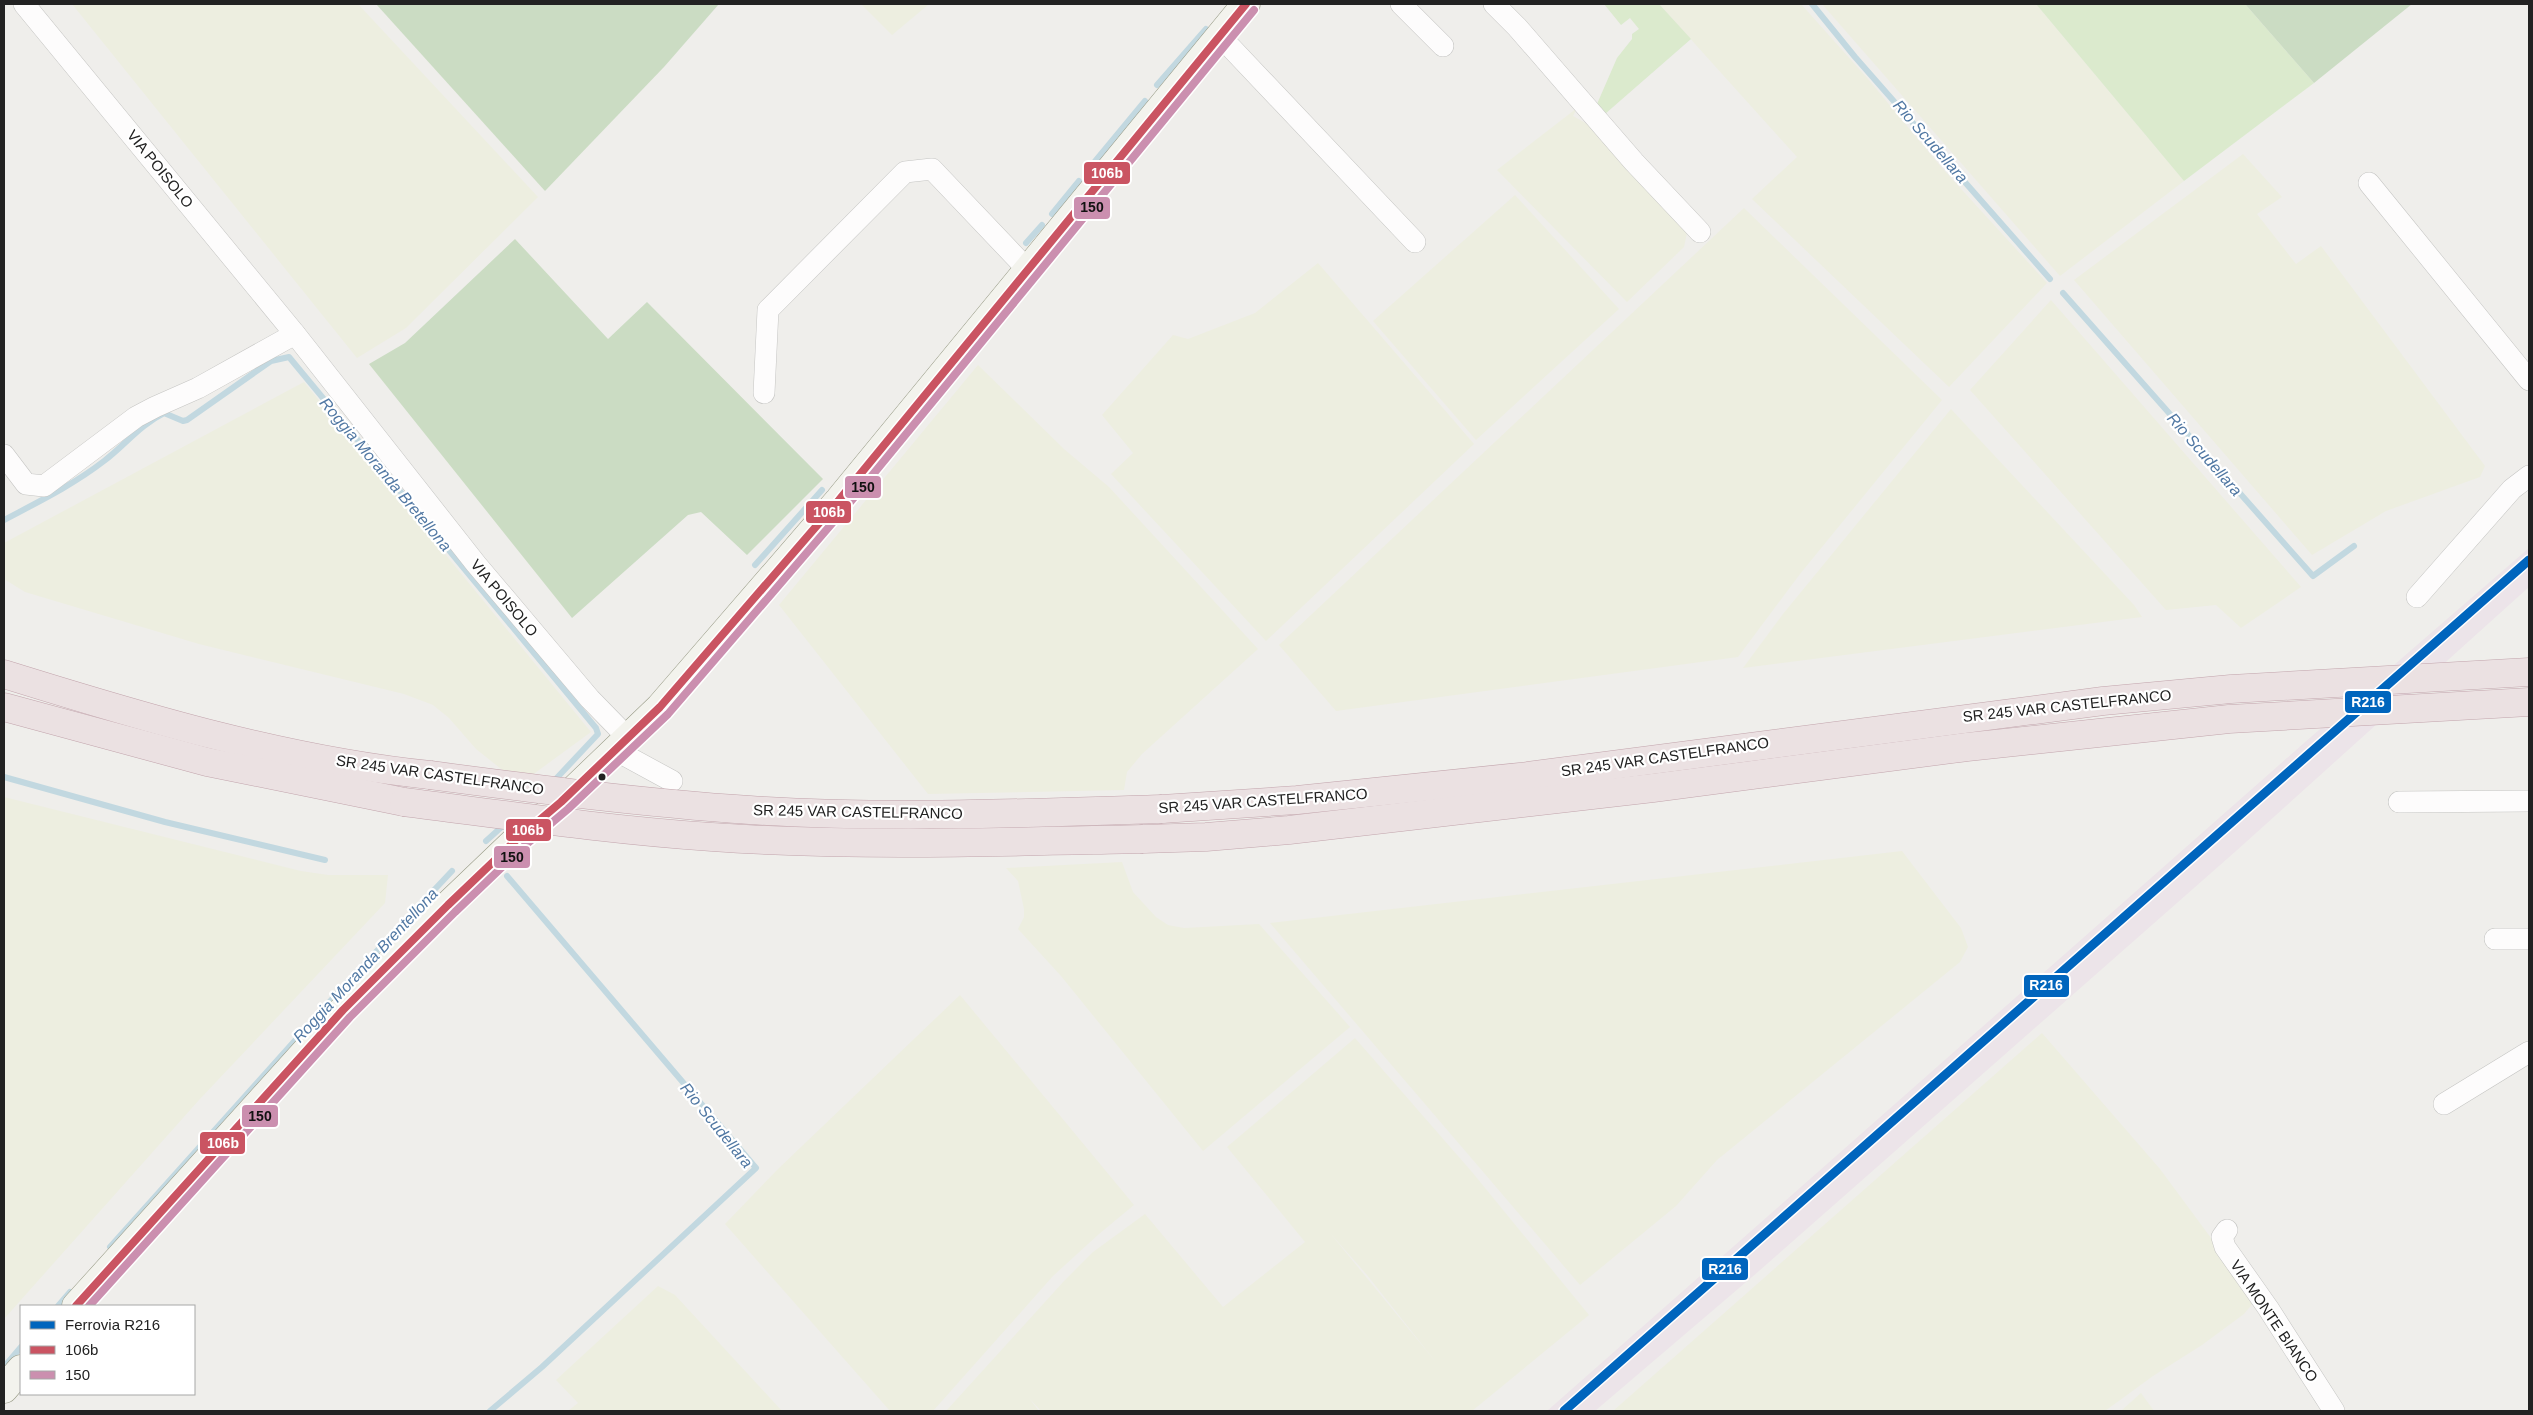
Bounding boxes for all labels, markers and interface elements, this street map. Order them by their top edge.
water label: Rio Scudellara [1890,96,1971,186]
street label: VIA POISOLO [124,126,197,211]
line badge: 106b [1083,161,1131,185]
text: 106b [1091,165,1123,181]
line badge: 150 [1073,196,1111,220]
text: 150 [1080,199,1104,215]
water label: Roggia Moranda Bretellona [316,394,455,554]
water label: Rio Scudellara [2164,409,2245,499]
line badge: 150 [844,475,882,499]
text: 150 [851,479,875,495]
line badge: 106b [805,500,852,524]
text: 106b [813,504,845,520]
street label: VIA POISOLO [467,556,541,640]
street label: SR 245 VAR CASTELFRANCO [1962,686,2172,725]
line badge: R216 [2344,690,2392,714]
text: R216 [2351,694,2385,710]
street label: SR 245 VAR CASTELFRANCO [1560,733,1770,780]
street label: SR 245 VAR CASTELFRANCO [335,751,545,798]
unlabelled marker [597,772,607,782]
street label: SR 245 VAR CASTELFRANCO [1158,785,1368,816]
street label: SR 245 VAR CASTELFRANCO [753,801,963,822]
line badge: 106b [505,818,552,842]
text: 106b [512,822,544,838]
line badge: 150 [493,845,531,869]
text: 150 [500,849,524,865]
water label: Roggia Moranda Brentellona [290,885,441,1046]
line badge: R216 [2023,974,2070,998]
text: R216 [2029,977,2063,993]
water label: Rio Scudellara [677,1080,756,1171]
line badge: 150 [241,1104,279,1128]
text: 150 [248,1108,272,1124]
line badge: 106b [199,1131,246,1155]
text: 106b [207,1135,239,1151]
line badge: R216 [1701,1257,1749,1281]
street label: VIA MONTE BIANCO [2227,1257,2322,1385]
text: R216 [1708,1261,1742,1277]
legend [20,1305,195,1395]
text: Ferrovia R216 [65,1316,160,1333]
text: 106b [65,1341,98,1358]
text: 150 [65,1366,90,1383]

